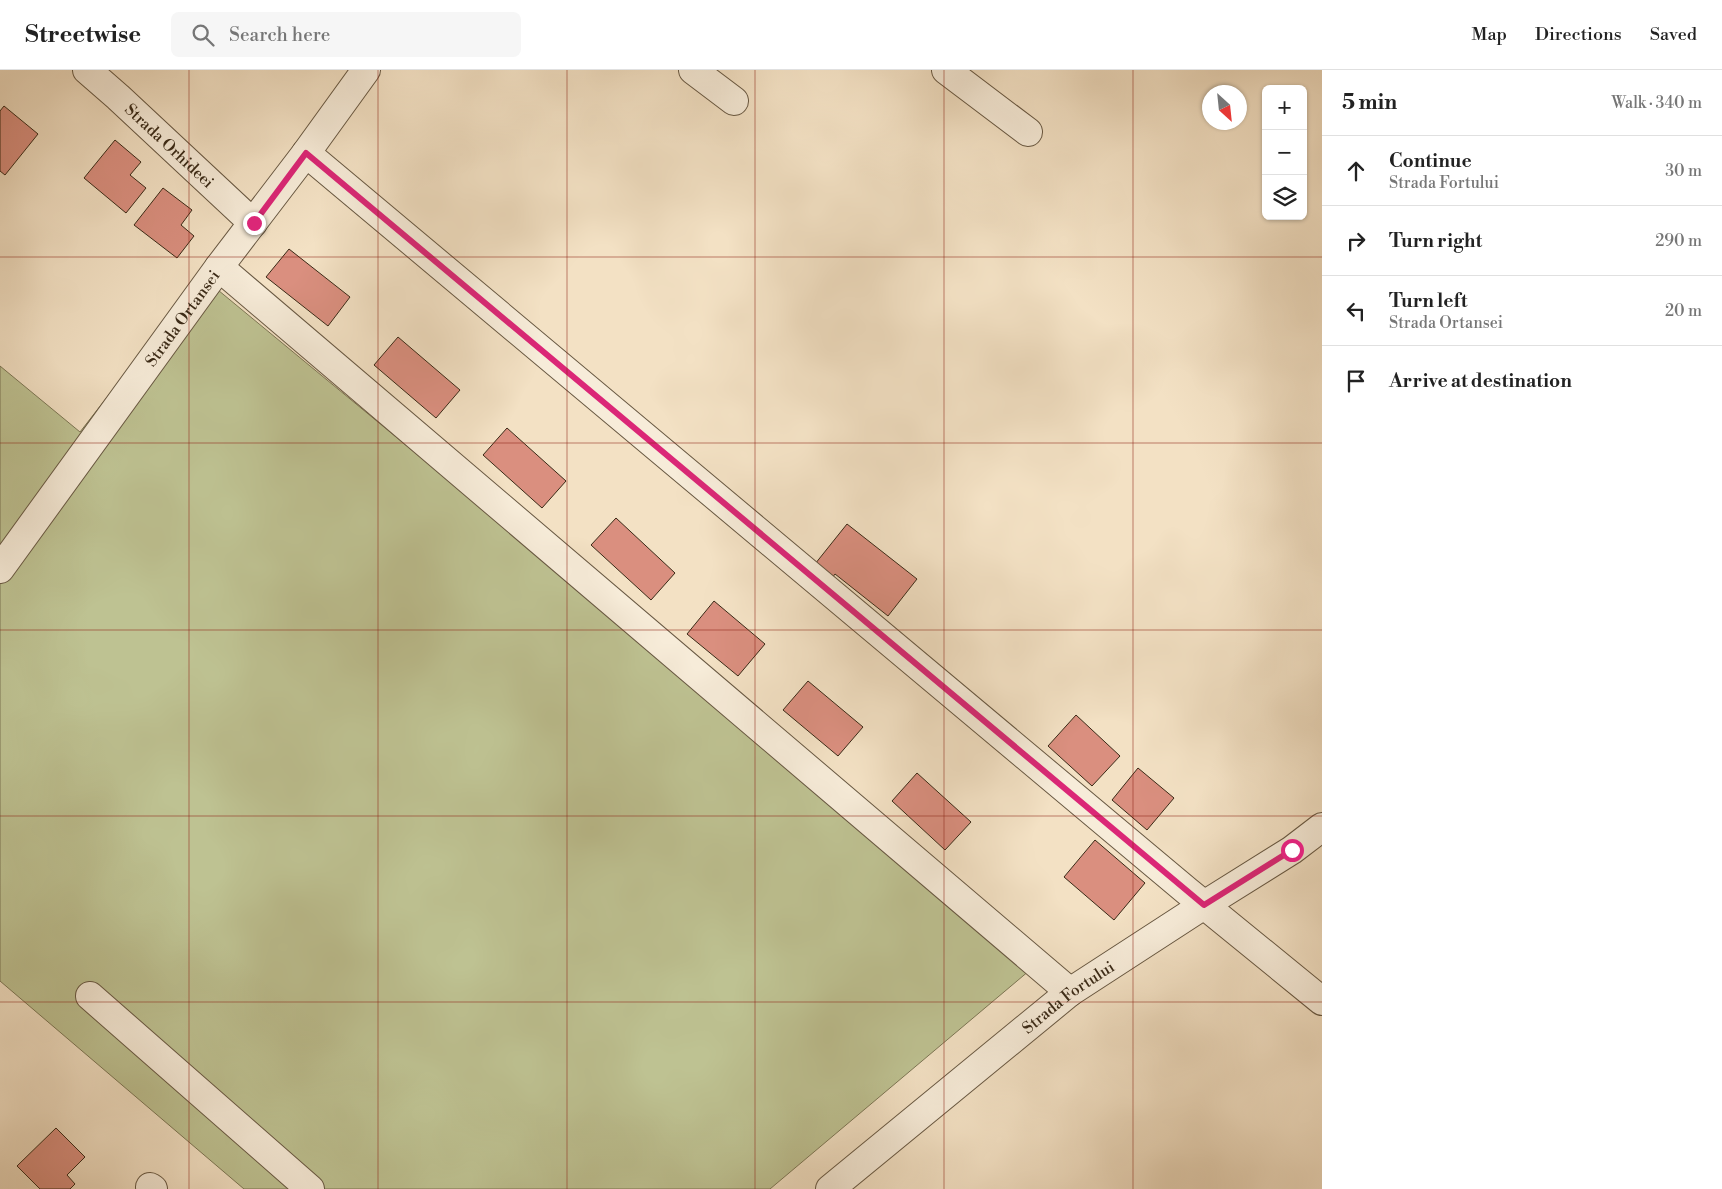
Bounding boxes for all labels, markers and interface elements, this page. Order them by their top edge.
search box [171,12,521,57]
text: Streetwise [25,20,141,50]
icon: search [189,21,217,49]
text: Search here [229,23,330,47]
text: Map [1471,23,1507,46]
text: Directions [1535,23,1622,46]
text: Saved [1650,23,1697,46]
north arrow [1202,85,1247,130]
map controls [1262,85,1307,220]
button: + [1262,85,1307,130]
text: 5 min [1342,90,1397,116]
text: Walk · 340 m [1612,93,1702,113]
street label: Strada Orhideei [120,100,218,193]
button: − [1262,130,1307,175]
text: Continue [1389,149,1472,173]
icon: ahead [1342,157,1370,185]
text: 30 m [1665,161,1702,181]
text: Strada Fortului [1389,173,1499,193]
button: layers [1262,175,1307,220]
route end [243,212,266,235]
icon: right [1342,227,1370,255]
text: Turn right [1389,229,1482,253]
text: 290 m [1655,231,1702,251]
street label: Strada Ortansei [141,267,224,371]
text: Turn left [1389,289,1468,313]
icon: left [1342,297,1370,325]
text: 20 m [1665,301,1702,321]
text: Strada Ortansei [1389,313,1503,333]
icon: arrive [1342,367,1370,395]
text: Arrive at destination [1389,369,1572,393]
route start [1281,839,1304,862]
street label: Strada Fortului [1018,957,1118,1038]

